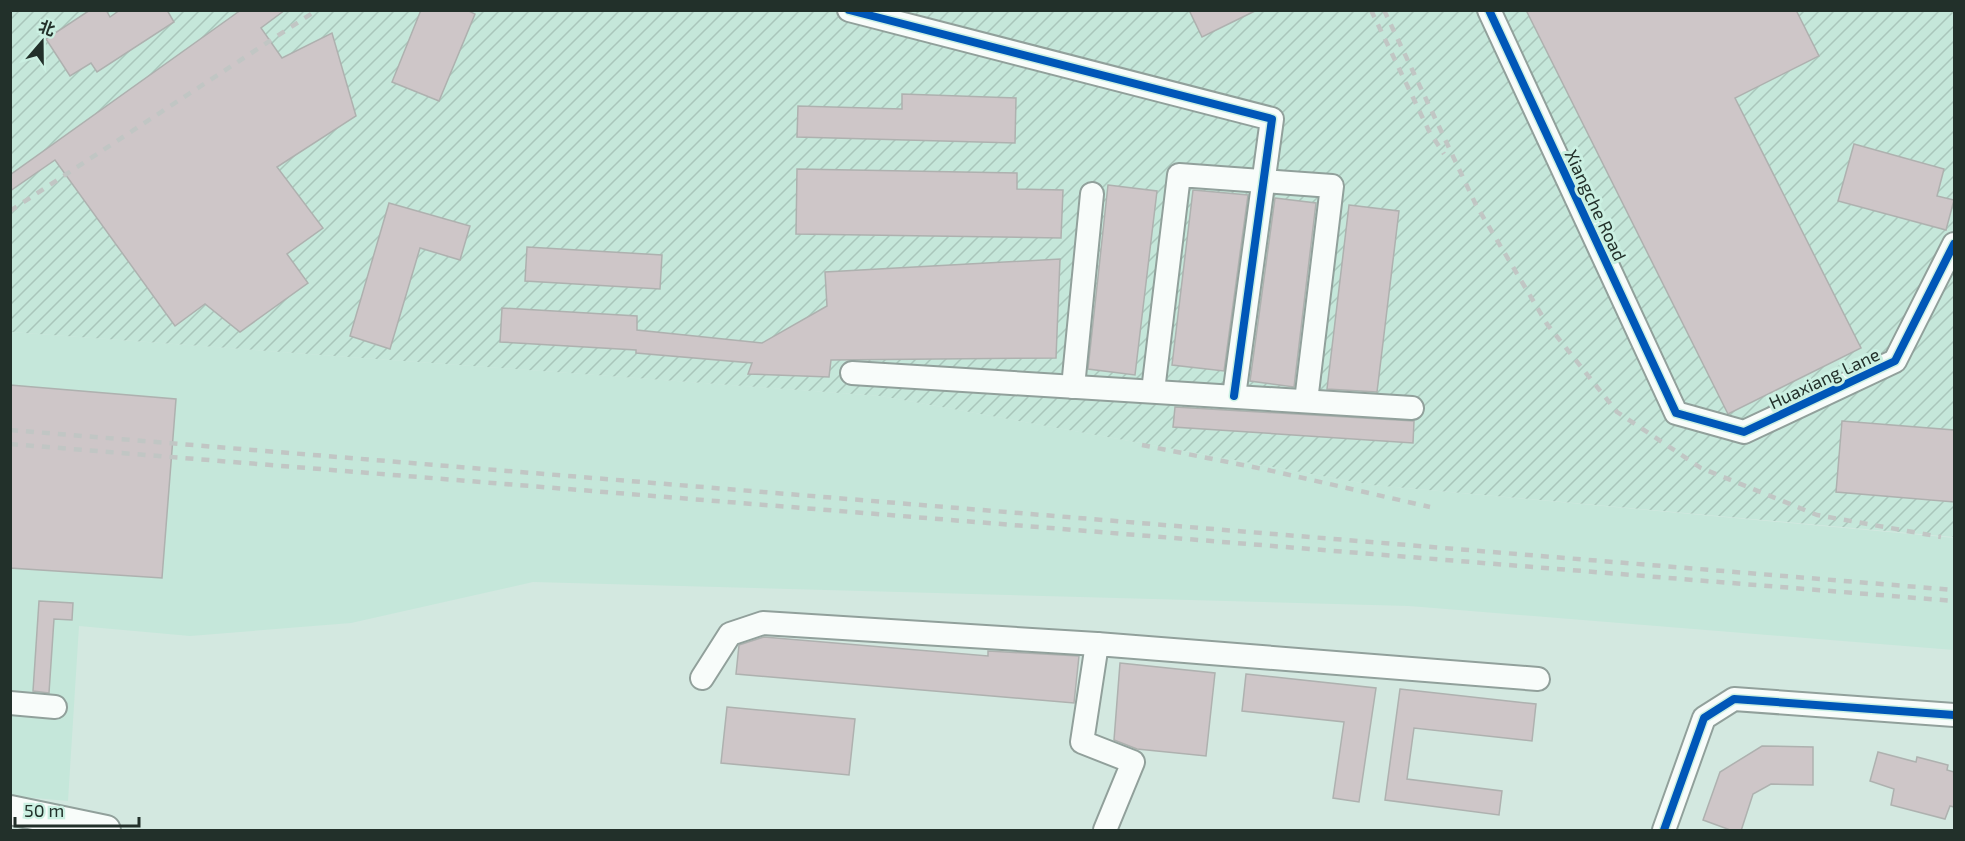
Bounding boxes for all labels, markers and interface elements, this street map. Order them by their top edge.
north arrow [12,12,72,72]
text: 北 [37,16,58,39]
street label: Xiangche Road [1561,146,1631,264]
street label: Huaxiang Lane [1765,343,1883,413]
scale bar [15,790,140,828]
text: 50 m [24,799,64,821]

